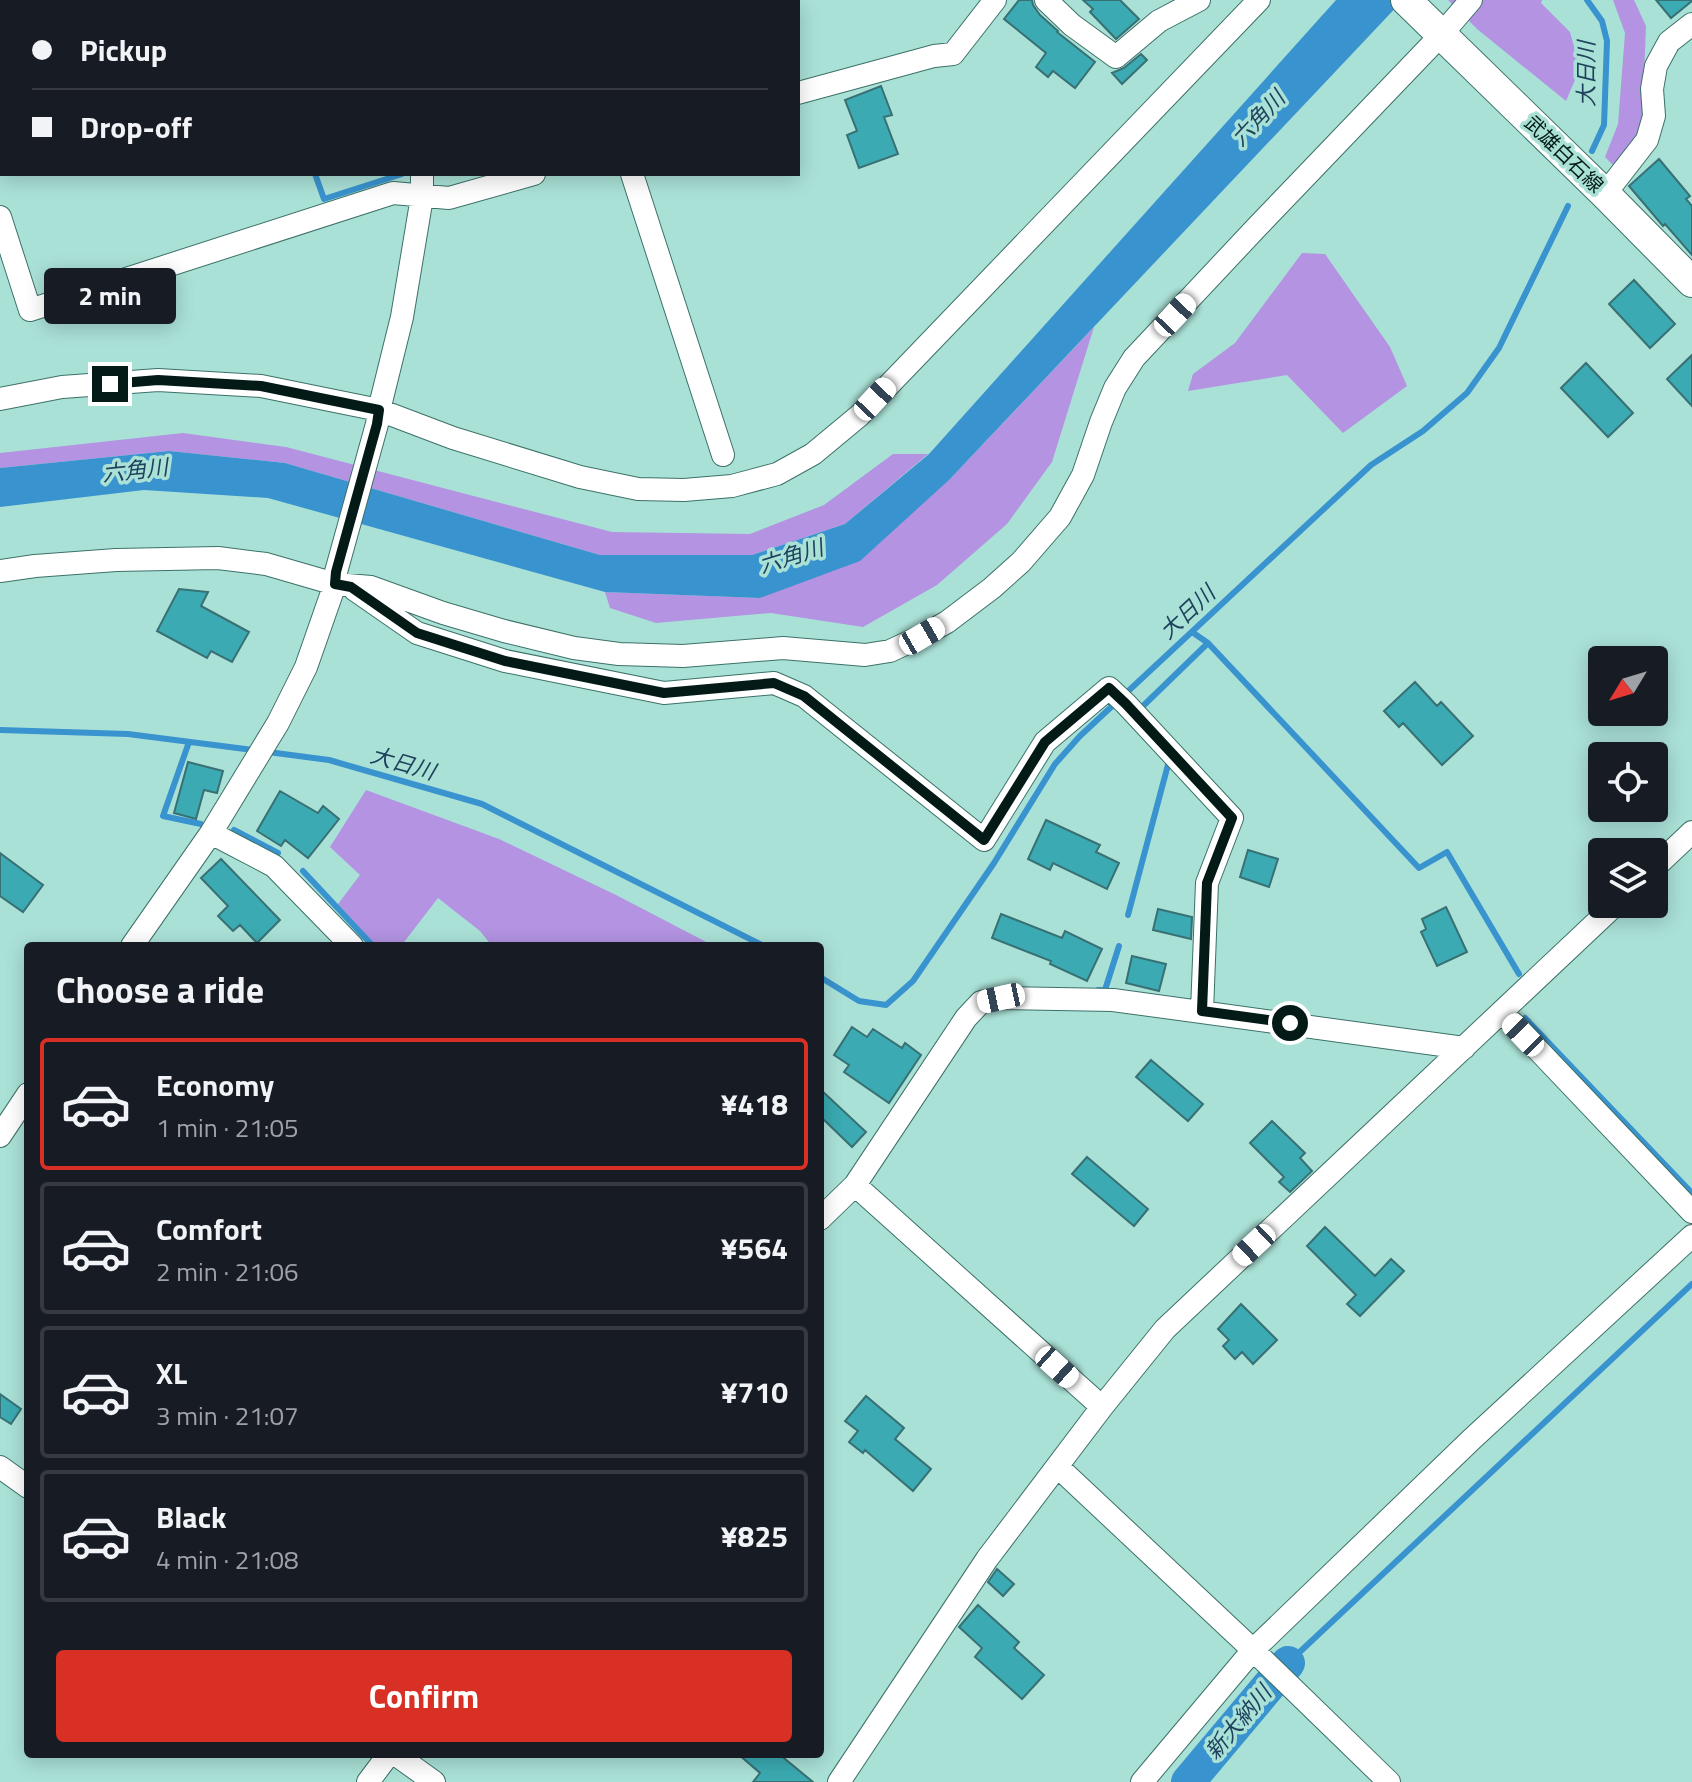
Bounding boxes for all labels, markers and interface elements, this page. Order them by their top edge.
text: Pickup [80,27,167,73]
water label: 大日川 [1569,39,1603,107]
water label: 六角川 [1223,81,1294,154]
text: Drop-off [80,104,192,150]
street label: 武雄白石線 [1518,108,1611,200]
callout: 2 min [44,268,176,324]
text: 2 min [78,276,142,315]
car [1150,289,1200,341]
route end [92,366,128,402]
car [850,373,900,425]
water label: 六角川 [100,449,172,490]
water label: 六角川 [754,530,829,582]
water label: 大日川 [1151,576,1224,647]
car [895,614,949,658]
north arrow [1588,646,1668,726]
map controls [1588,646,1668,918]
water label: 大日川 [367,738,441,789]
button: locate [1588,742,1668,822]
button: layers [1588,838,1668,918]
text: Choose a ride [56,962,264,1017]
car [975,981,1027,1015]
route start [1272,1005,1308,1041]
car [1498,1009,1548,1061]
text: Economy [156,1062,274,1108]
icon: car [60,1068,132,1140]
text: ¥418 [721,1081,788,1127]
text: 1 min · 21:05 [156,1108,299,1147]
text: Comfort [156,1206,262,1252]
icon: car [60,1212,132,1284]
car [1228,1220,1280,1270]
text: ¥564 [721,1225,788,1271]
text: 2 min · 21:06 [156,1252,299,1291]
car [1031,1342,1083,1392]
text: XL [156,1350,187,1396]
icon: car [60,1356,132,1428]
text: ¥710 [721,1369,788,1415]
text: 3 min · 21:07 [156,1396,299,1435]
text: Black [156,1494,227,1540]
icon: car [60,1500,132,1572]
text: ¥825 [721,1513,788,1559]
text: 4 min · 21:08 [156,1540,299,1579]
button: Confirm [56,1650,792,1742]
water label: 新大納川 [1197,1676,1281,1767]

